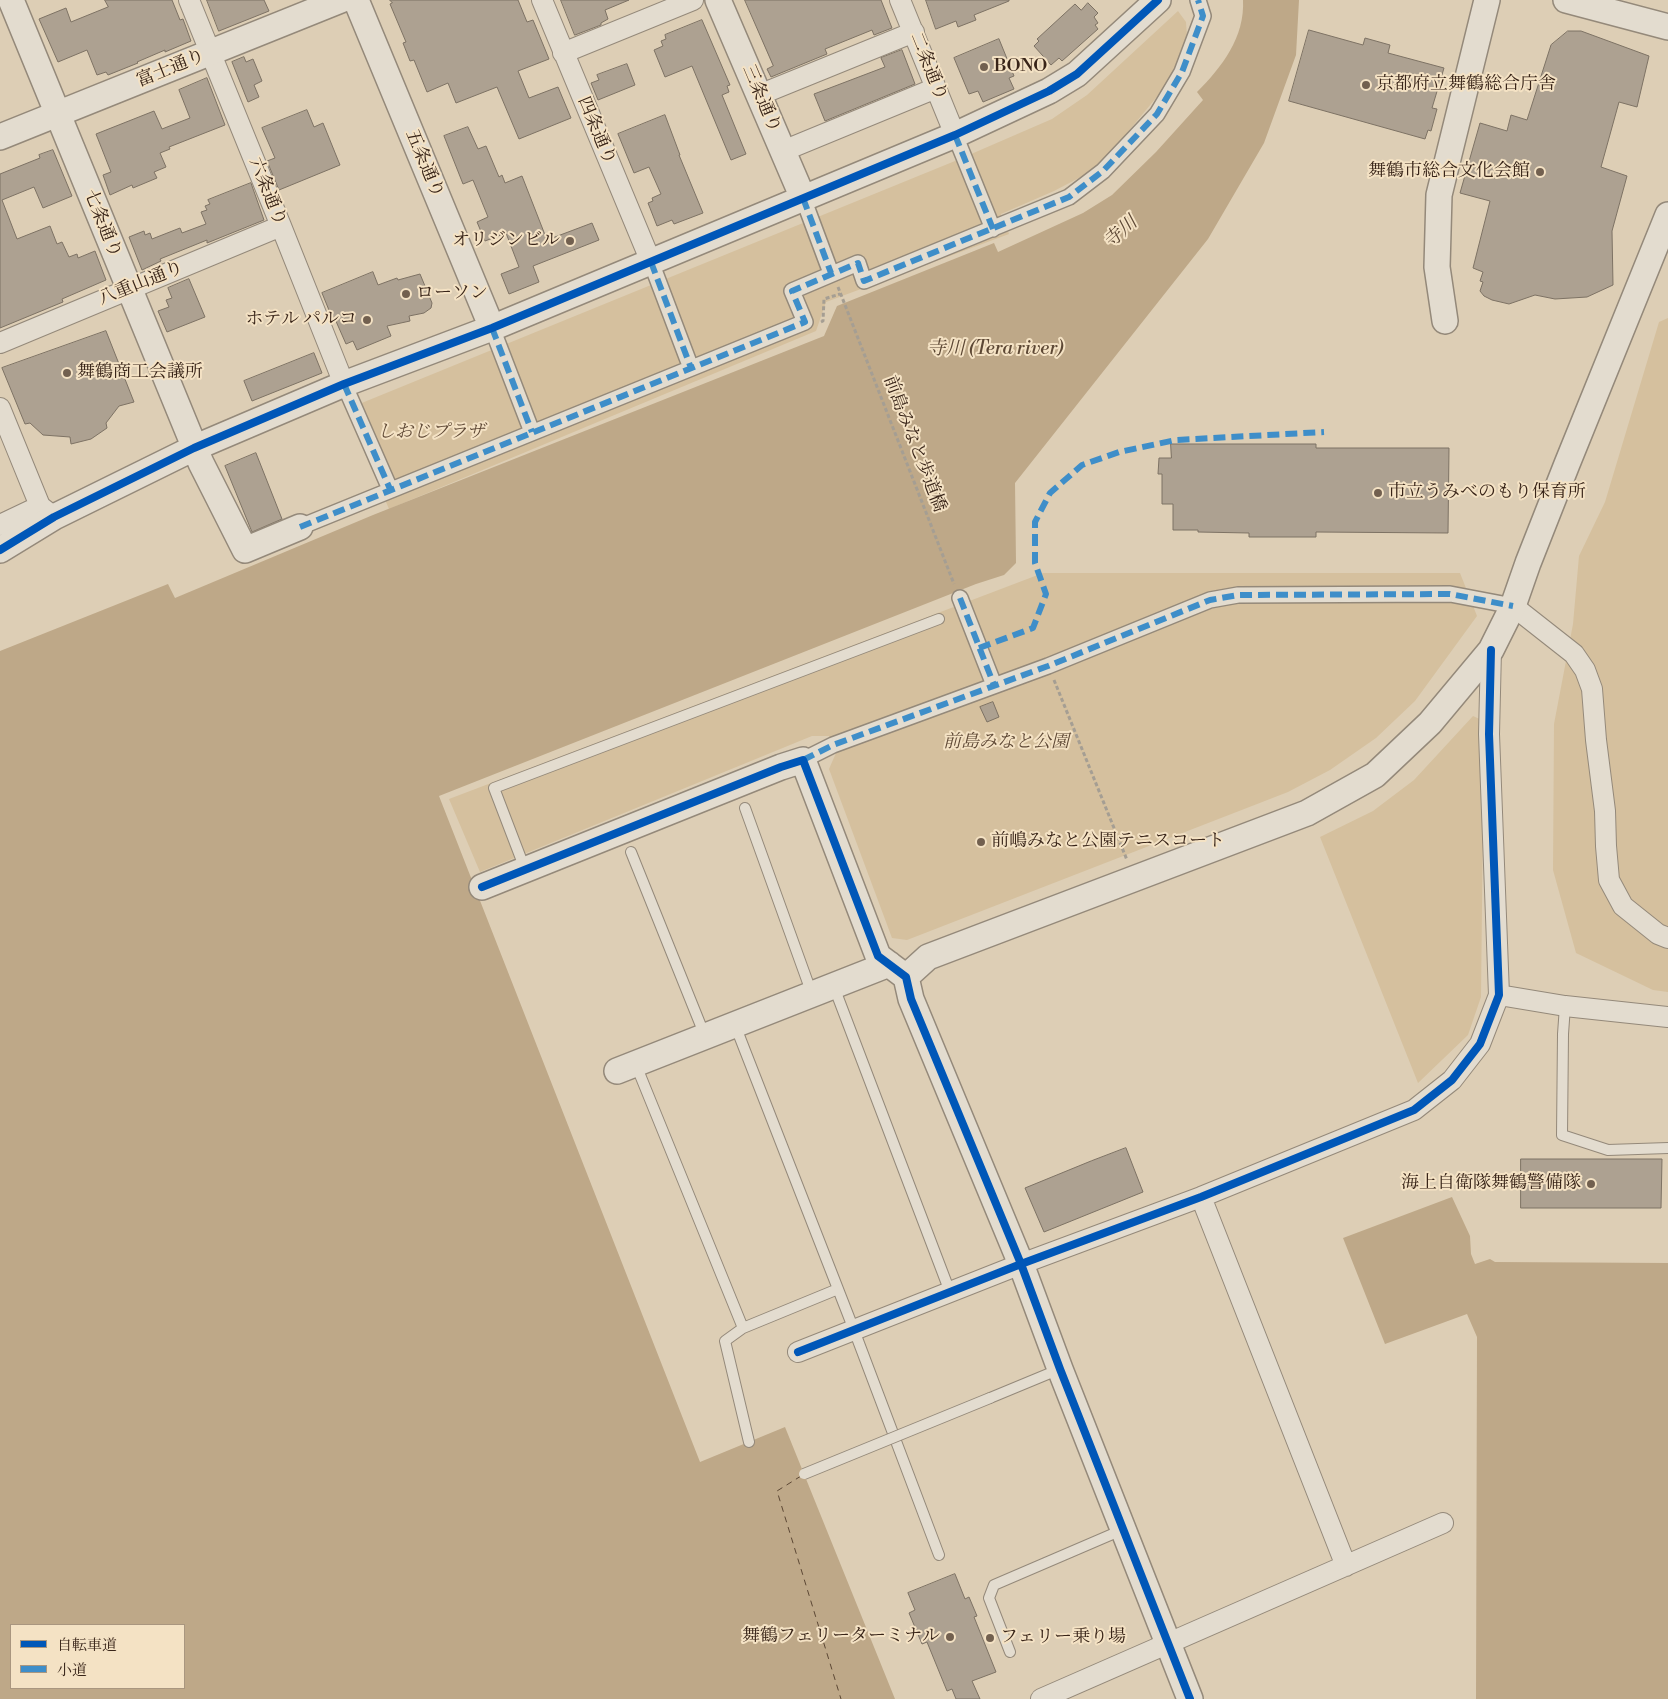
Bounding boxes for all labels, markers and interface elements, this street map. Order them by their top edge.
street label: 二条通り [905,30,951,104]
street label: 富士通り [134,46,208,92]
place label: BONO [994,56,1047,78]
marker: BONO [978,61,990,73]
street label: 三条通り [737,62,785,136]
place label: 京都府立舞鶴総合庁舎 [1376,74,1556,96]
marker: 京都府立舞鶴総合庁舎 [1360,79,1372,91]
street label: 四条通り [572,94,620,168]
street label: 五条通り [400,127,448,201]
street label: 六条通り [244,155,290,229]
place label: 舞鶴市総合文化会館 [1368,161,1530,183]
marker: 舞鶴市総合文化会館 [1534,166,1546,178]
street label: 七条通り [79,187,125,261]
water label: 寺川 [1099,212,1143,254]
place label: オリジンビル [452,230,560,252]
marker: オリジンビル [564,235,576,247]
street label: 八重山通り [95,257,187,311]
place label: ローソン [416,283,488,305]
marker: ローソン [400,288,412,300]
place label: ホテル パルコ [245,309,357,331]
marker: ホテル パルコ [361,314,373,326]
water label: 寺川 (Tera river) [927,338,1063,360]
place label: 舞鶴商工会議所 [77,362,203,384]
marker: 舞鶴商工会議所 [61,367,73,379]
street label: 前島みなと歩道橋 [878,373,950,515]
park label: しおじプラザ [377,422,485,444]
place label: 市立うみべのもり保育所 [1388,482,1586,504]
marker: 市立うみべのもり保育所 [1372,487,1384,499]
park label: 前島みなと公園 [943,732,1069,754]
place label: 前嶋みなと公園テニスコート [991,831,1225,853]
marker: 前嶋みなと公園テニスコート [975,836,987,848]
place label: 海上自衛隊舞鶴警備隊 [1401,1173,1581,1195]
marker: 海上自衛隊舞鶴警備隊 [1585,1178,1597,1190]
legend [10,1624,185,1689]
place label: 舞鶴フェリーターミナル [742,1626,940,1648]
place label: フェリー乗り場 [1000,1627,1126,1649]
marker: 舞鶴フェリーターミナル [944,1631,956,1643]
marker: フェリー乗り場 [984,1632,996,1644]
text: 自転車道 [57,1636,117,1655]
text: 小道 [57,1661,87,1680]

